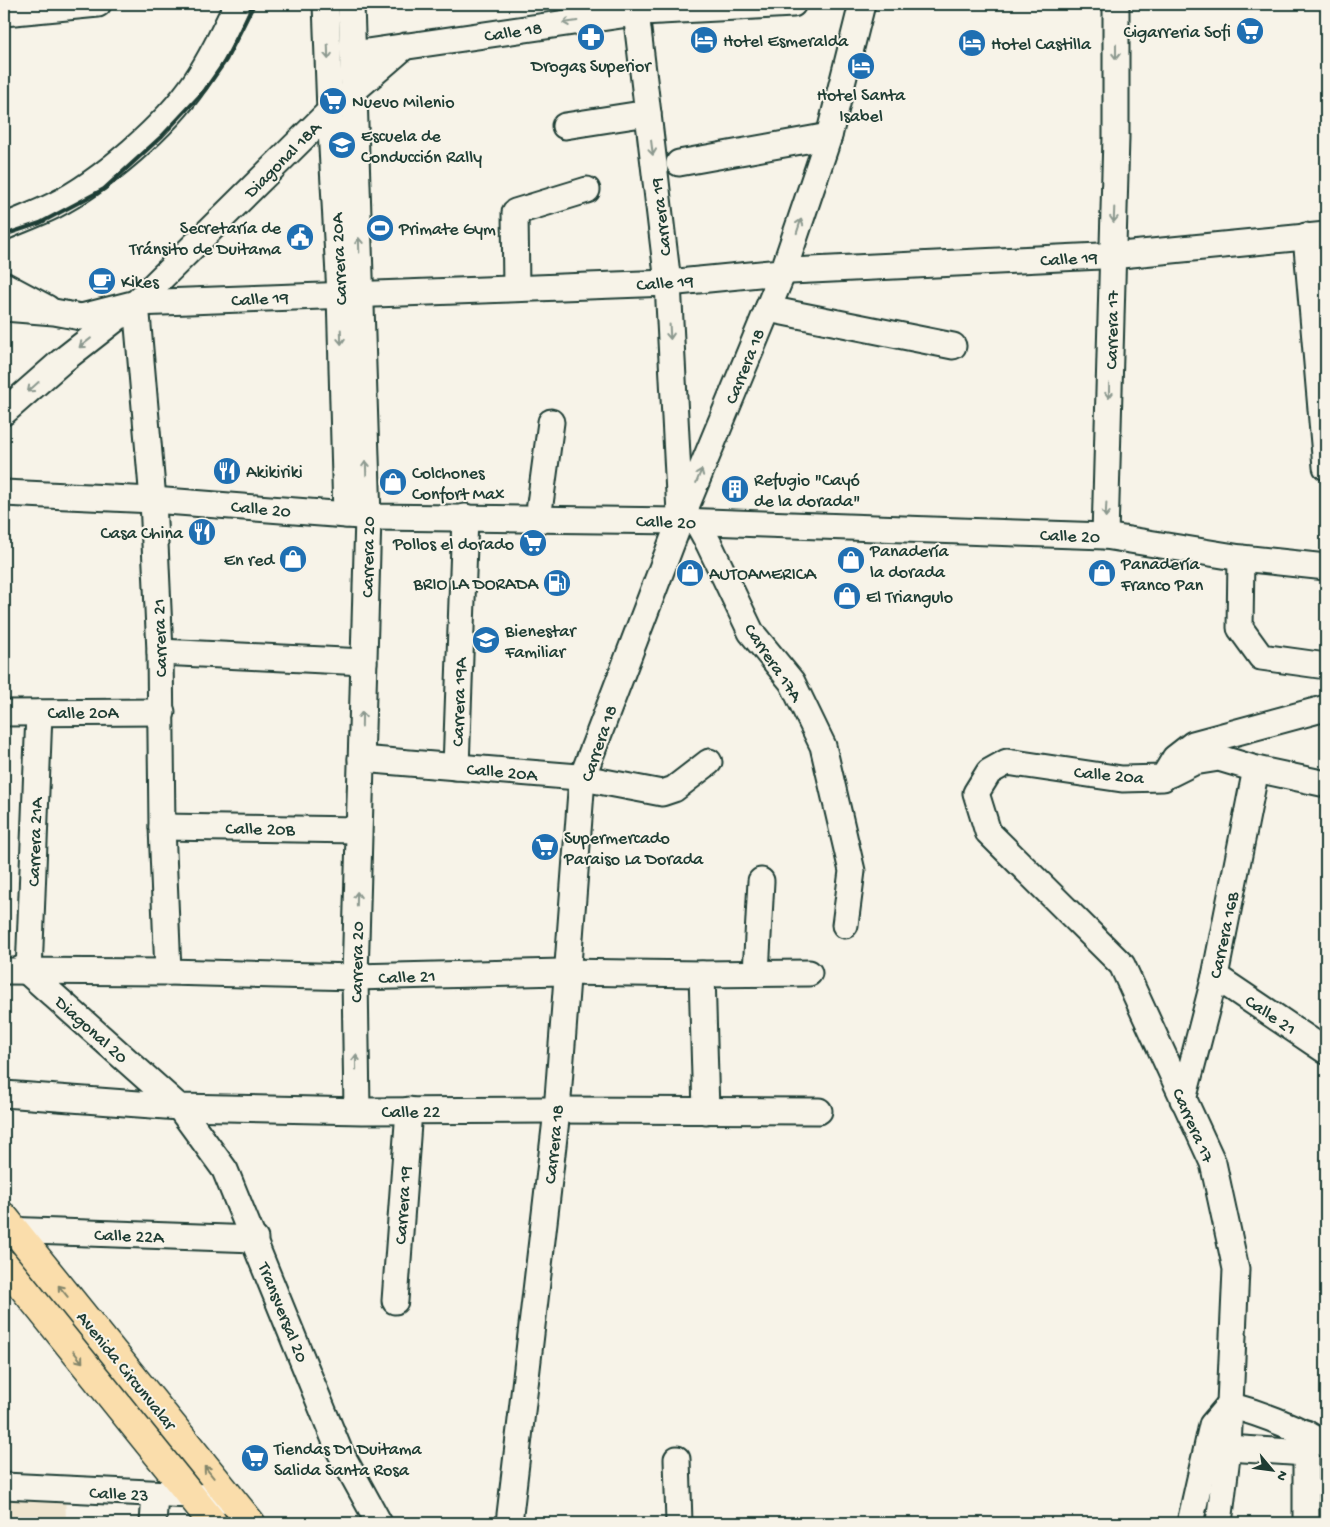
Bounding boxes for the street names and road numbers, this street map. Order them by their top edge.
street label: Calle 18 [483,19,544,48]
street label: Diagonal 18A [240,117,327,204]
street label: Carrera 19 [647,176,678,257]
street label: Carrera 20A [328,211,353,305]
street label: Calle 19 [1040,249,1098,272]
street label: Calle 19 [636,272,695,297]
street label: Calle 19 [231,289,289,312]
street label: Carrera 17 [1102,290,1125,370]
street label: Carrera 18 [722,326,771,408]
street label: Calle 20 [230,497,292,524]
street label: Calle 20 [635,512,696,535]
street label: Carrera 20 [358,516,381,598]
street label: Calle 20 [1039,526,1100,549]
street label: Carrera 21 [150,598,173,678]
street label: Carrera 17A [738,620,806,708]
street label: Carrera 19A [448,656,473,747]
street label: Carrera 18 [577,703,623,785]
street label: Calle 20A [48,704,120,725]
street label: Calle 20A [466,760,539,787]
street label: Calle 20a [1073,763,1146,790]
street label: Carrera 21A [24,796,49,887]
street label: Calle 20B [225,819,296,842]
street label: Carrera 16B [1206,890,1245,981]
street label: Carrera 20 [347,921,370,1003]
street label: Calle 21 [378,967,436,990]
street label: Calle 21 [1240,991,1299,1041]
street label: Diagonal 20 [49,992,131,1069]
street label: Carrera 17 [1166,1086,1218,1167]
street label: Calle 22 [382,1103,441,1124]
street label: Carrera 18 [541,1103,570,1185]
street label: Carrera 19 [391,1165,418,1245]
street label: Calle 22A [94,1226,165,1249]
street label: Transversal 20 [252,1259,311,1366]
street label: Avenida Circunvalar [71,1308,180,1436]
street label: Calle 23 [89,1483,149,1508]

